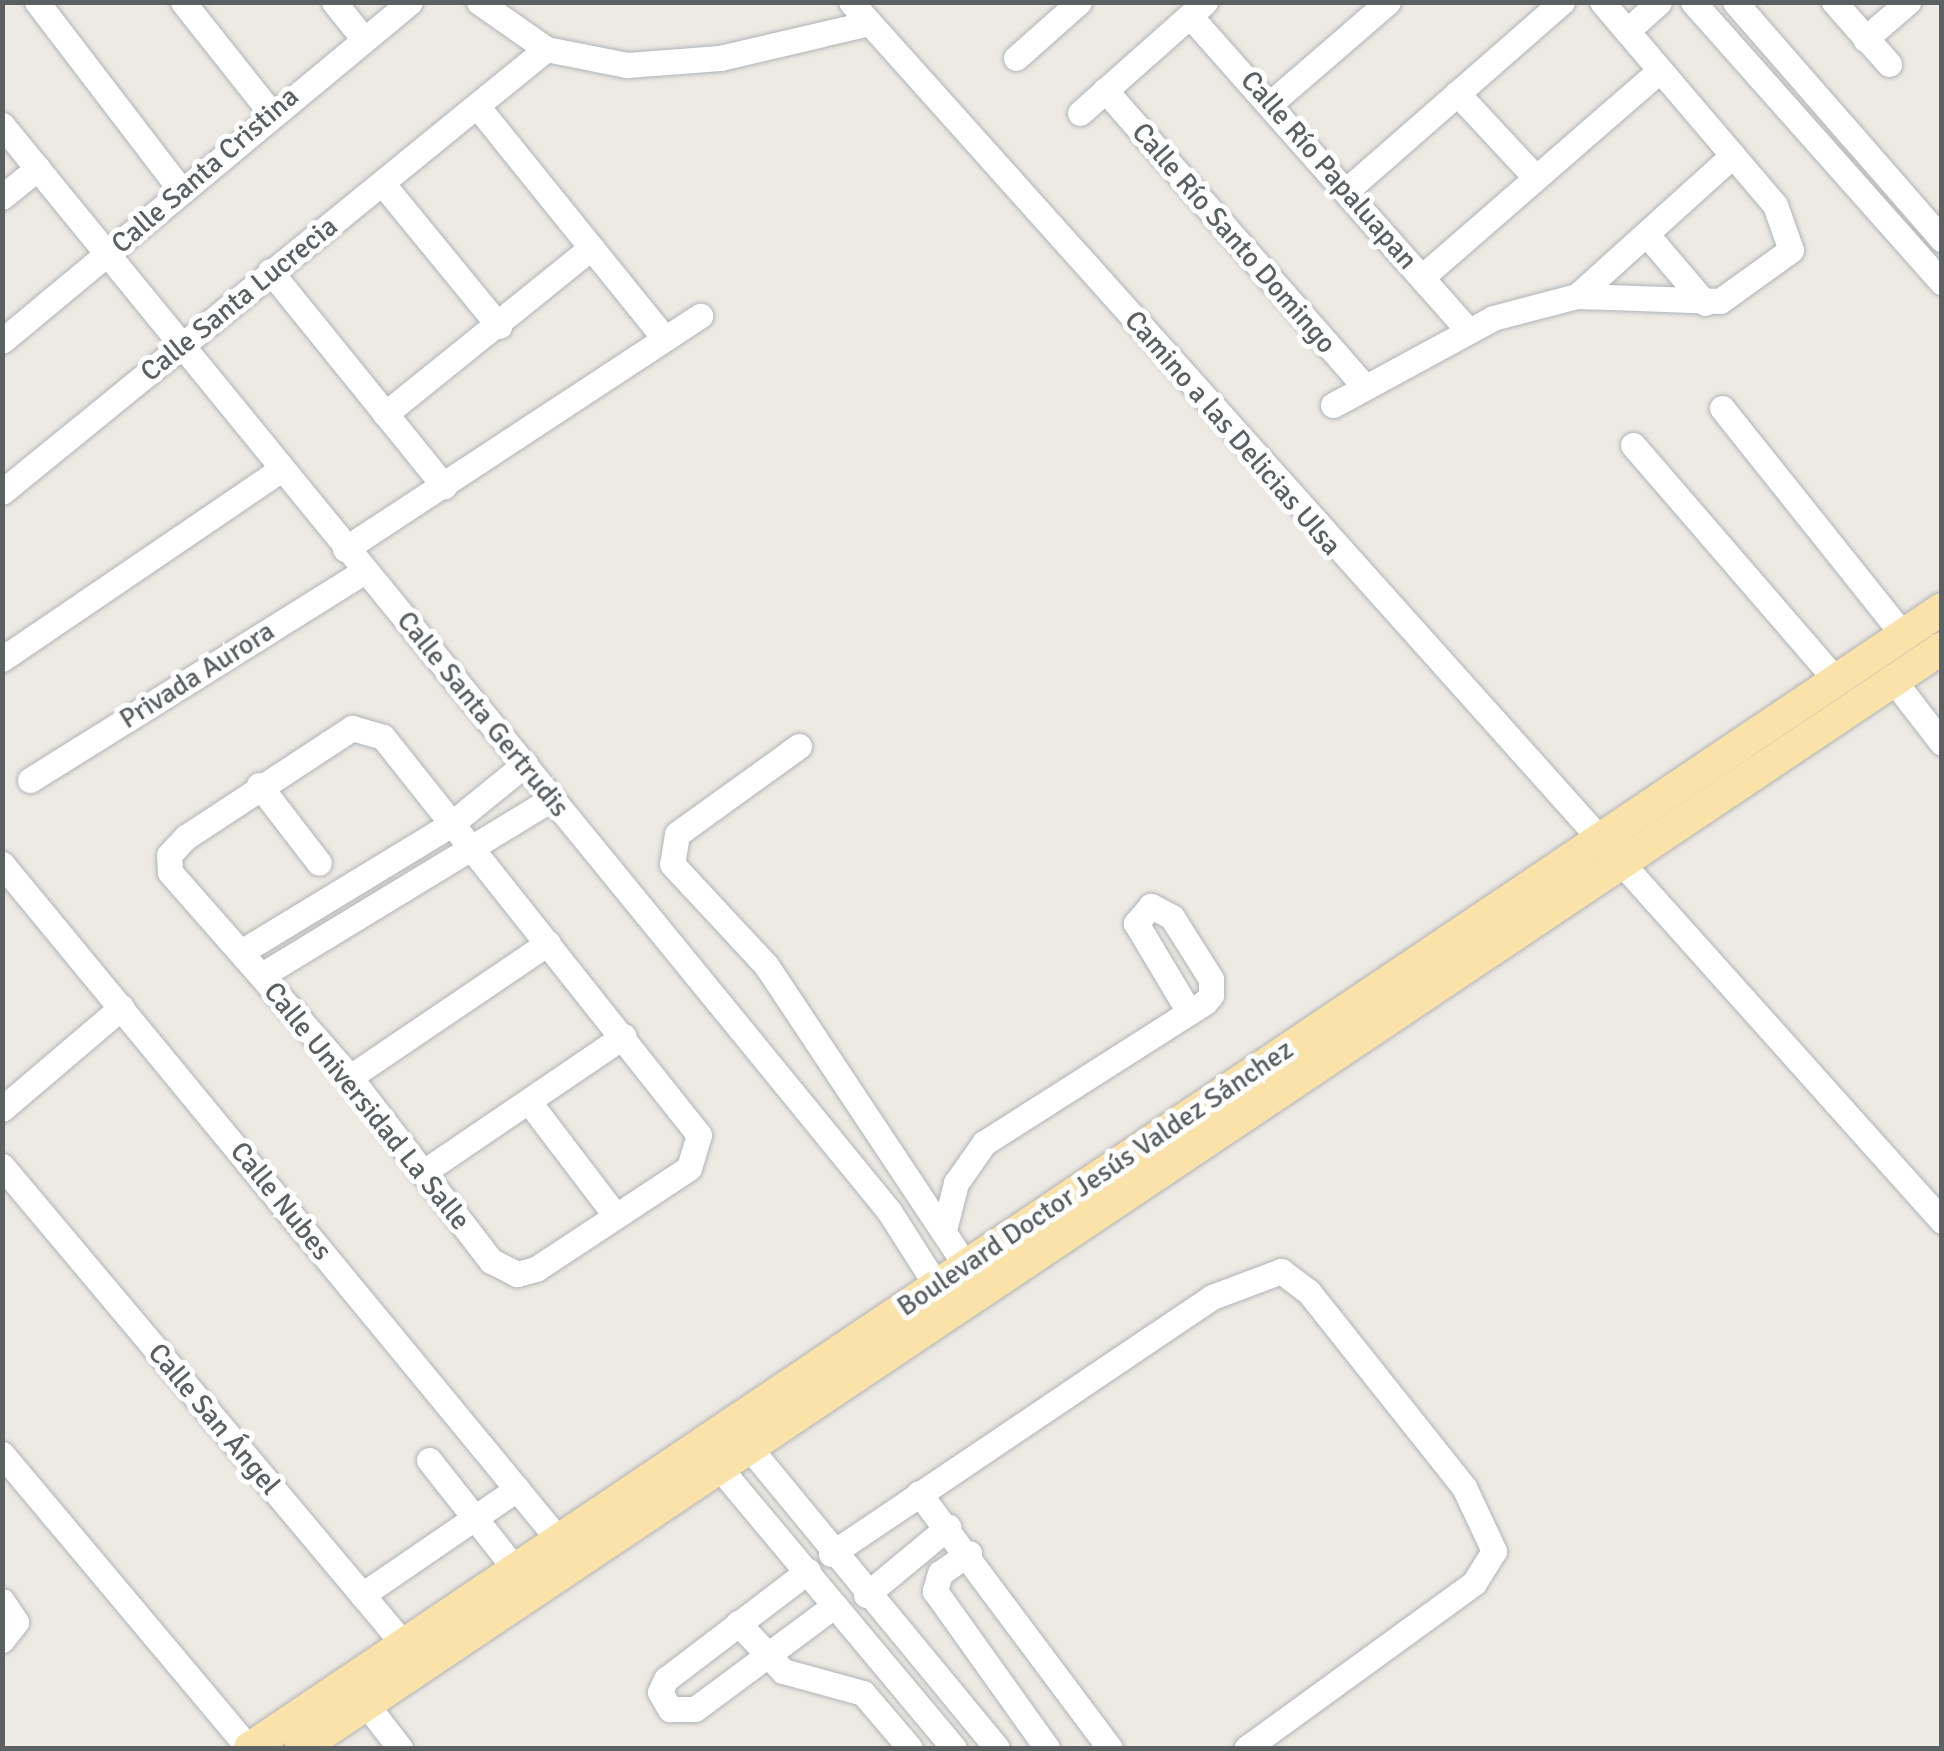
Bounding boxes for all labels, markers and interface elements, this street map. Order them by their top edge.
street label: Calle Río Papaluapan [1234,64,1424,276]
street label: Calle Santa Cristina [105,80,305,260]
street label: Calle Río Santo Domingo [1125,116,1343,360]
street label: Calle Santa Lucrecia [134,209,344,389]
street label: Camino a las Delicias Ulsa [1118,304,1348,562]
street label: Calle Santa Gertrudis [390,604,576,824]
street label: Privada Aurora [113,614,281,736]
street label: Calle Universidad La Salle [257,975,477,1237]
street label: Boulevard Doctor Jesús Valdez Sánchez [891,1033,1299,1323]
street label: Calle Nubes [223,1135,339,1267]
street label: Calle San Ángel [141,1336,287,1502]

